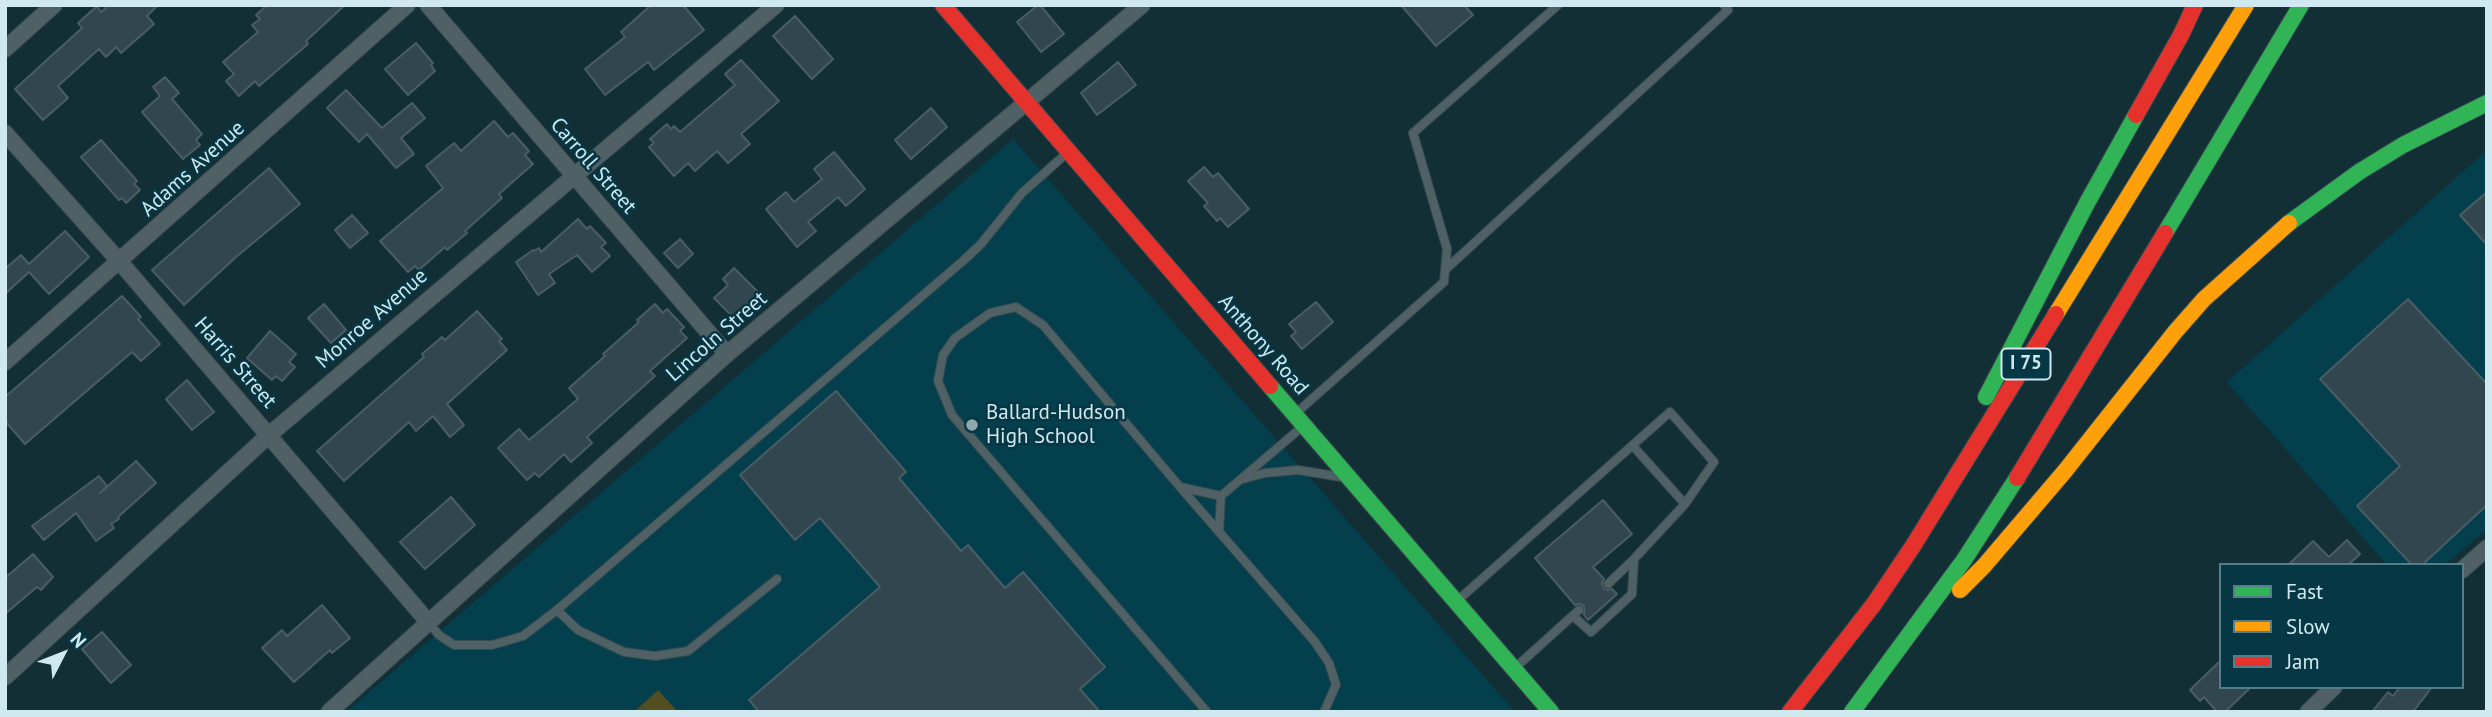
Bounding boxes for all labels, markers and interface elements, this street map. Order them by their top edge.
street label: Carroll Street [544,113,642,219]
street label: Adams Avenue [136,116,250,222]
street label: Monroe Avenue [311,264,433,374]
street label: Lincoln Street [662,286,772,388]
street label: Anthony Road [1212,290,1314,400]
street label: Harris Street [189,312,281,414]
road number: I 75 [2002,348,2050,380]
place label: Ballard-Hudson High School [986,400,1126,450]
marker: Ballard-Hudson High School [964,417,980,433]
legend [2219,563,2464,689]
text: Fast [2286,578,2323,605]
text: Slow [2286,613,2330,640]
north arrow [28,619,98,689]
text: N [66,627,92,653]
text: Jam [2286,648,2320,675]

